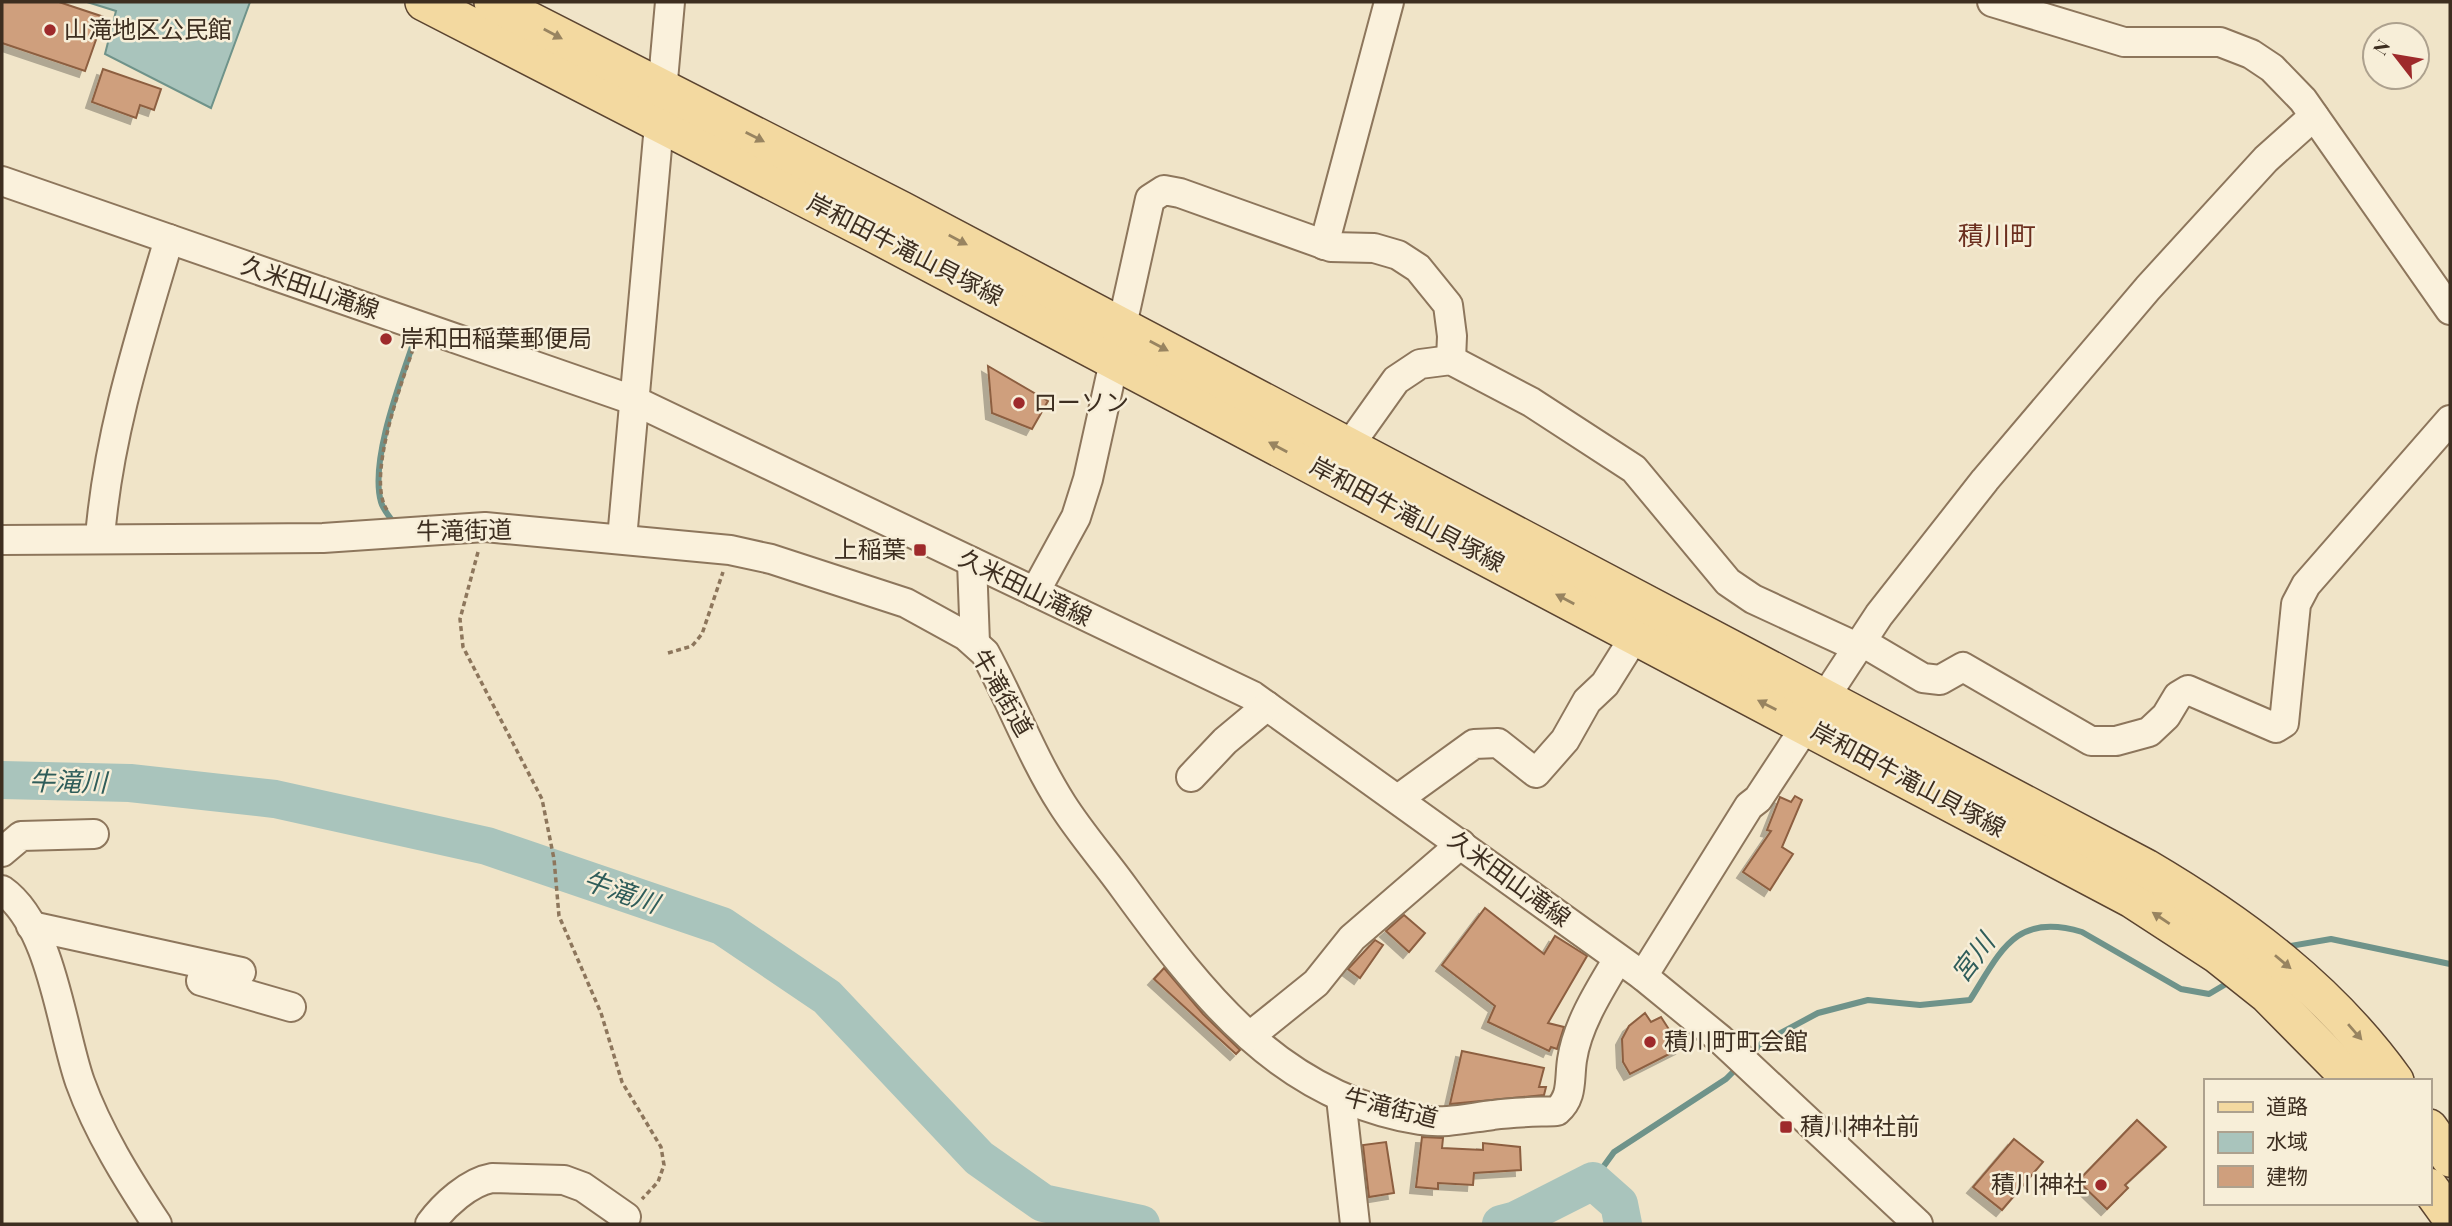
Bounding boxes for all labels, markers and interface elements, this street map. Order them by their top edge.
place label: 山滝地区公民館 [64,12,232,44]
north arrow [2361,21,2431,91]
marker: 山滝地区公民館 [42,22,58,38]
one-way arrow [543,28,563,39]
text: N [2366,34,2395,59]
one-way arrow [745,132,765,143]
street label: 岸和田牛滝山貝塚線 [802,185,1009,312]
district label: 積川町 [1958,217,2036,252]
one-way arrow [948,235,968,246]
street label: 久米田山滝線 [237,248,384,325]
place label: 岸和田稲葉郵便局 [400,321,592,353]
marker: 岸和田稲葉郵便局 [378,331,394,347]
one-way arrow [1150,340,1170,352]
place label: ローソン [1033,385,1129,417]
marker: ローソン [1011,395,1027,411]
one-way arrow [1268,441,1288,452]
street label: 岸和田牛滝山貝塚線 [1305,448,1511,578]
street label: 牛滝街道 [416,512,512,546]
place label: 上稲葉 [834,532,906,564]
street label: 久米田山滝線 [954,540,1098,632]
marker: 上稲葉 [912,542,928,558]
one-way arrow [1555,594,1575,605]
street label: 牛滝街道 [966,642,1042,742]
one-way arrow [1757,699,1777,711]
street label: 岸和田牛滝山貝塚線 [1806,713,2012,843]
water label: 牛滝川 [29,762,110,799]
street label: 久米田山滝線 [1443,822,1578,933]
water label: 牛滝川 [579,861,667,921]
one-way arrow [2152,911,2170,925]
water label: 宮川 [1942,923,2003,988]
one-way arrow [2274,954,2292,970]
one-way arrow [2347,1023,2363,1041]
place label: 積川町町会館 [1664,1024,1808,1056]
marker: 積川町町会館 [1642,1034,1658,1050]
street label: 牛滝街道 [1341,1079,1442,1133]
legend [2204,1079,2431,1205]
text: 道路 [2266,1091,2308,1119]
place label: 積川神社前 [1800,1109,1920,1141]
marker: 積川神社前 [1778,1119,1794,1135]
text: 水域 [2266,1126,2308,1154]
text: 建物 [2266,1161,2308,1189]
place label: 積川神社 [1991,1167,2087,1199]
marker: 積川神社 [2093,1177,2109,1193]

